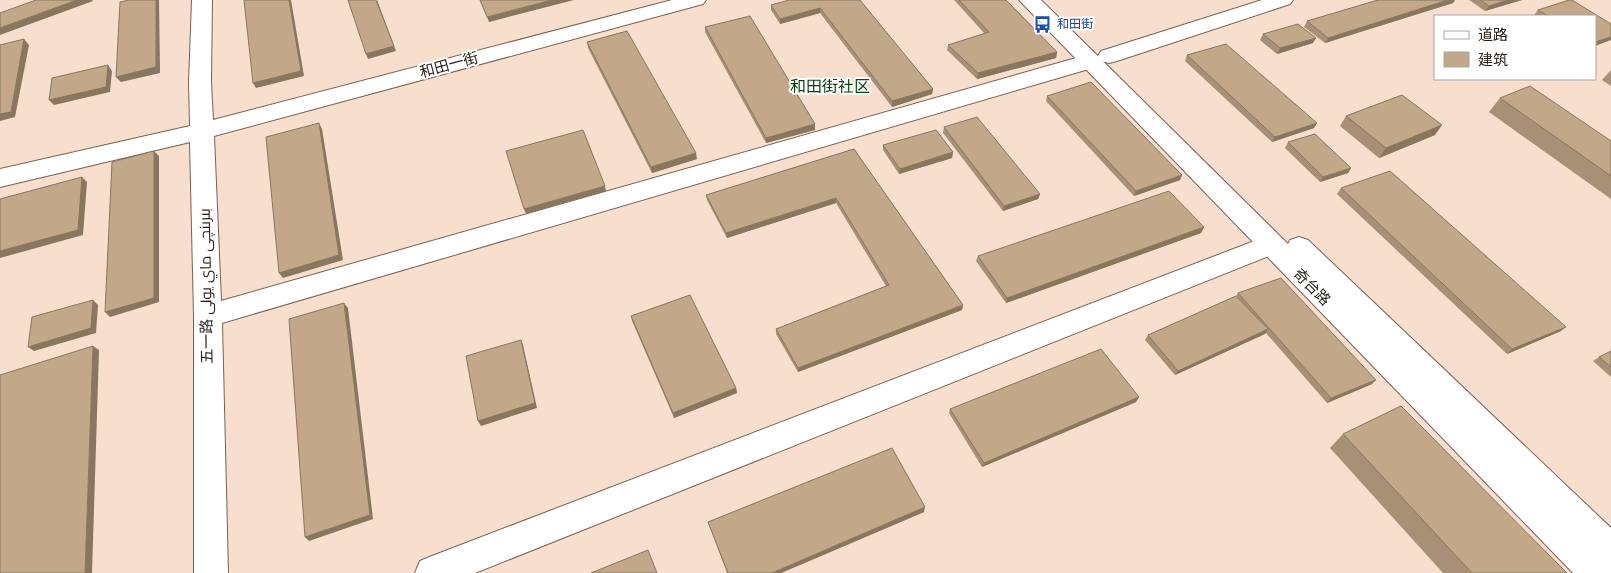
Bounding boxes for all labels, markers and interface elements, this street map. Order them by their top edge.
bus stop icon: 和田街 [1033,14,1053,34]
legend [1434,15,1596,80]
place label: 和田街 [1057,17,1093,31]
text: 道路 [1478,26,1508,44]
street label: 和田一街 [418,49,480,81]
text: 建筑 [1478,51,1508,69]
district label: 和田街社区 [790,77,870,96]
street label: 五一路 بىرىنچى ماي يولى [196,208,219,364]
street label: 奇台路 [1290,265,1334,309]

